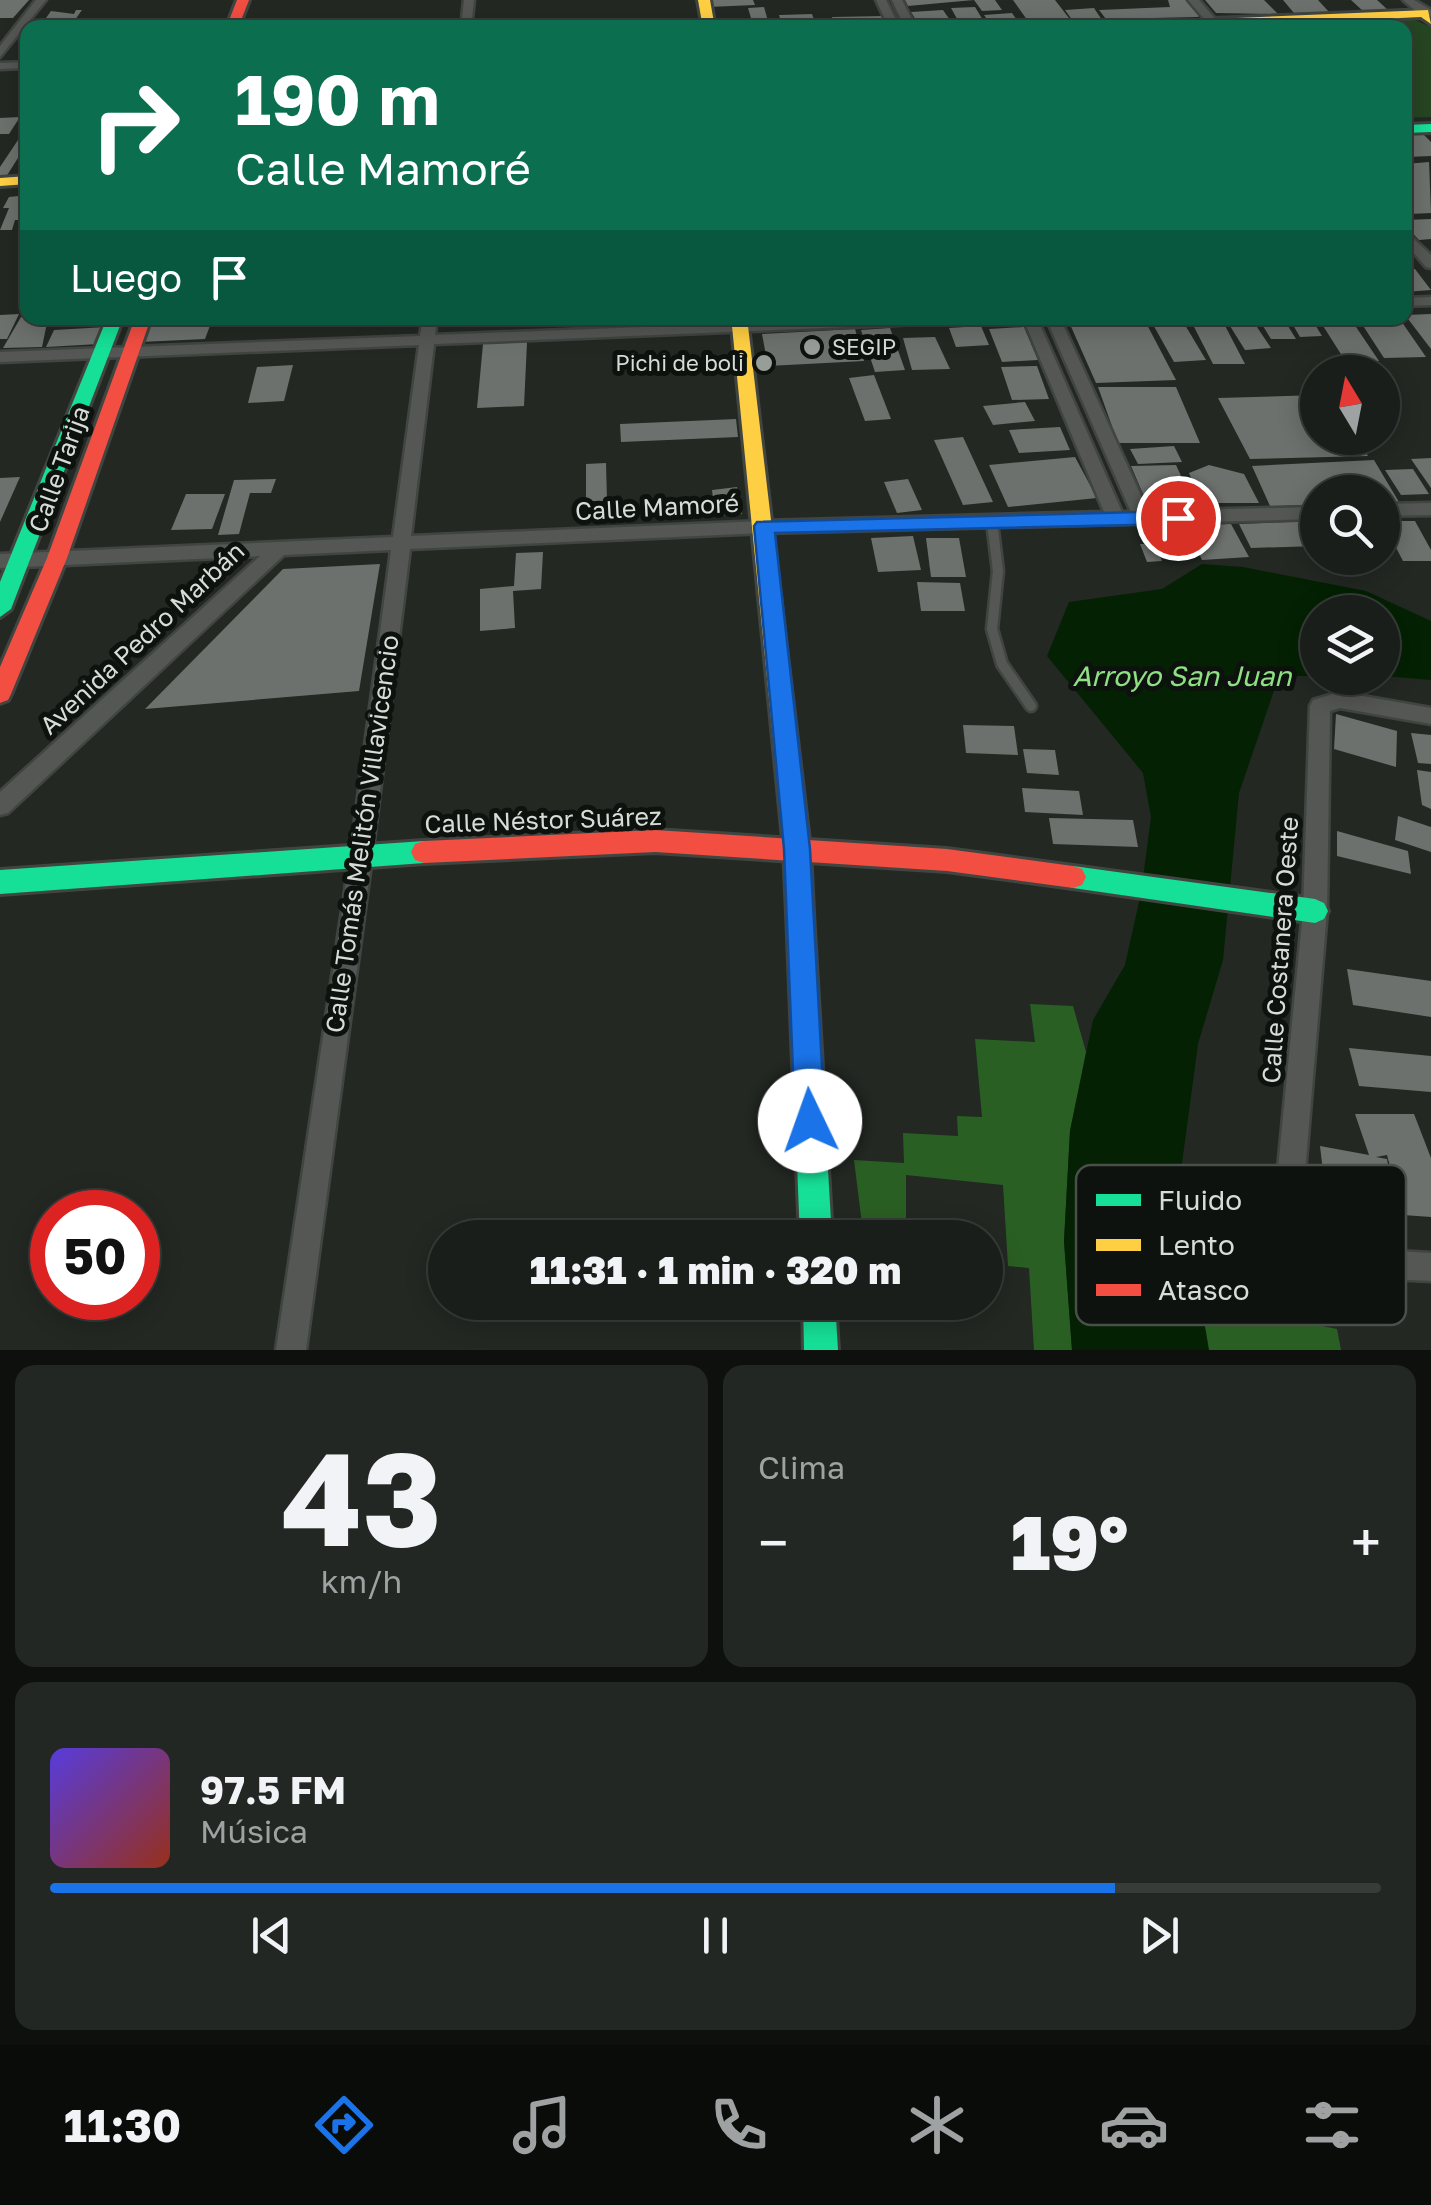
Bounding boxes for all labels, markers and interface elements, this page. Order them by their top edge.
text: 190 m [235,56,440,140]
icon: right [70,60,200,190]
text: Calle Mamoré [235,141,531,195]
icon: arrive [202,250,257,305]
text: Luego [70,255,182,300]
place label: SEGIP [832,333,896,360]
marker: SEGIP [801,336,823,358]
place label: Pichi de boli [615,349,744,376]
marker: Pichi de boli [753,352,775,374]
north arrow [1300,355,1400,455]
map controls [1300,355,1400,695]
street label: Calle Tarija [21,401,96,536]
button: search [1300,475,1400,575]
pin [1136,476,1221,561]
street label: Calle Mamoré [574,487,740,526]
icon: arrive [1151,491,1206,546]
street label: Avenida Pedro Marbán [33,535,250,740]
button: layers [1300,595,1400,695]
street label: Calle Tomás Melitón Villavicencio [318,633,405,1035]
water label: Arroyo San Juan [1073,659,1293,692]
street label: Calle Néstor Suárez [424,800,662,839]
street label: Calle Costanera Oeste [1255,815,1304,1084]
position arrow [758,1069,862,1173]
legend [1076,1165,1406,1325]
text: Fluido [1158,1183,1242,1216]
speed limit sign: 50 [30,1190,160,1320]
text: Lento [1158,1228,1235,1261]
text: 11:31 · 1 min · 320 m [530,1247,901,1292]
text: Atasco [1158,1273,1250,1306]
text: 43 [281,1419,442,1575]
text: Clima [758,1448,845,1486]
text: 19° [1011,1496,1128,1587]
text: − [758,1509,788,1575]
text: + [1351,1509,1381,1575]
text: km/h [321,1562,402,1600]
text: 97.5 FM [200,1767,346,1812]
text: Música [200,1812,308,1850]
icon: previous [244,1908,299,1963]
icon: pause [688,1908,743,1963]
icon: next [1132,1908,1187,1963]
icon: directions [309,2090,379,2160]
icon: music [507,2090,577,2160]
icon: phone [704,2090,774,2160]
icon: climate [902,2090,972,2160]
icon: car [1099,2090,1169,2160]
icon: filters [1297,2090,1367,2160]
text: 11:30 [64,2098,181,2152]

